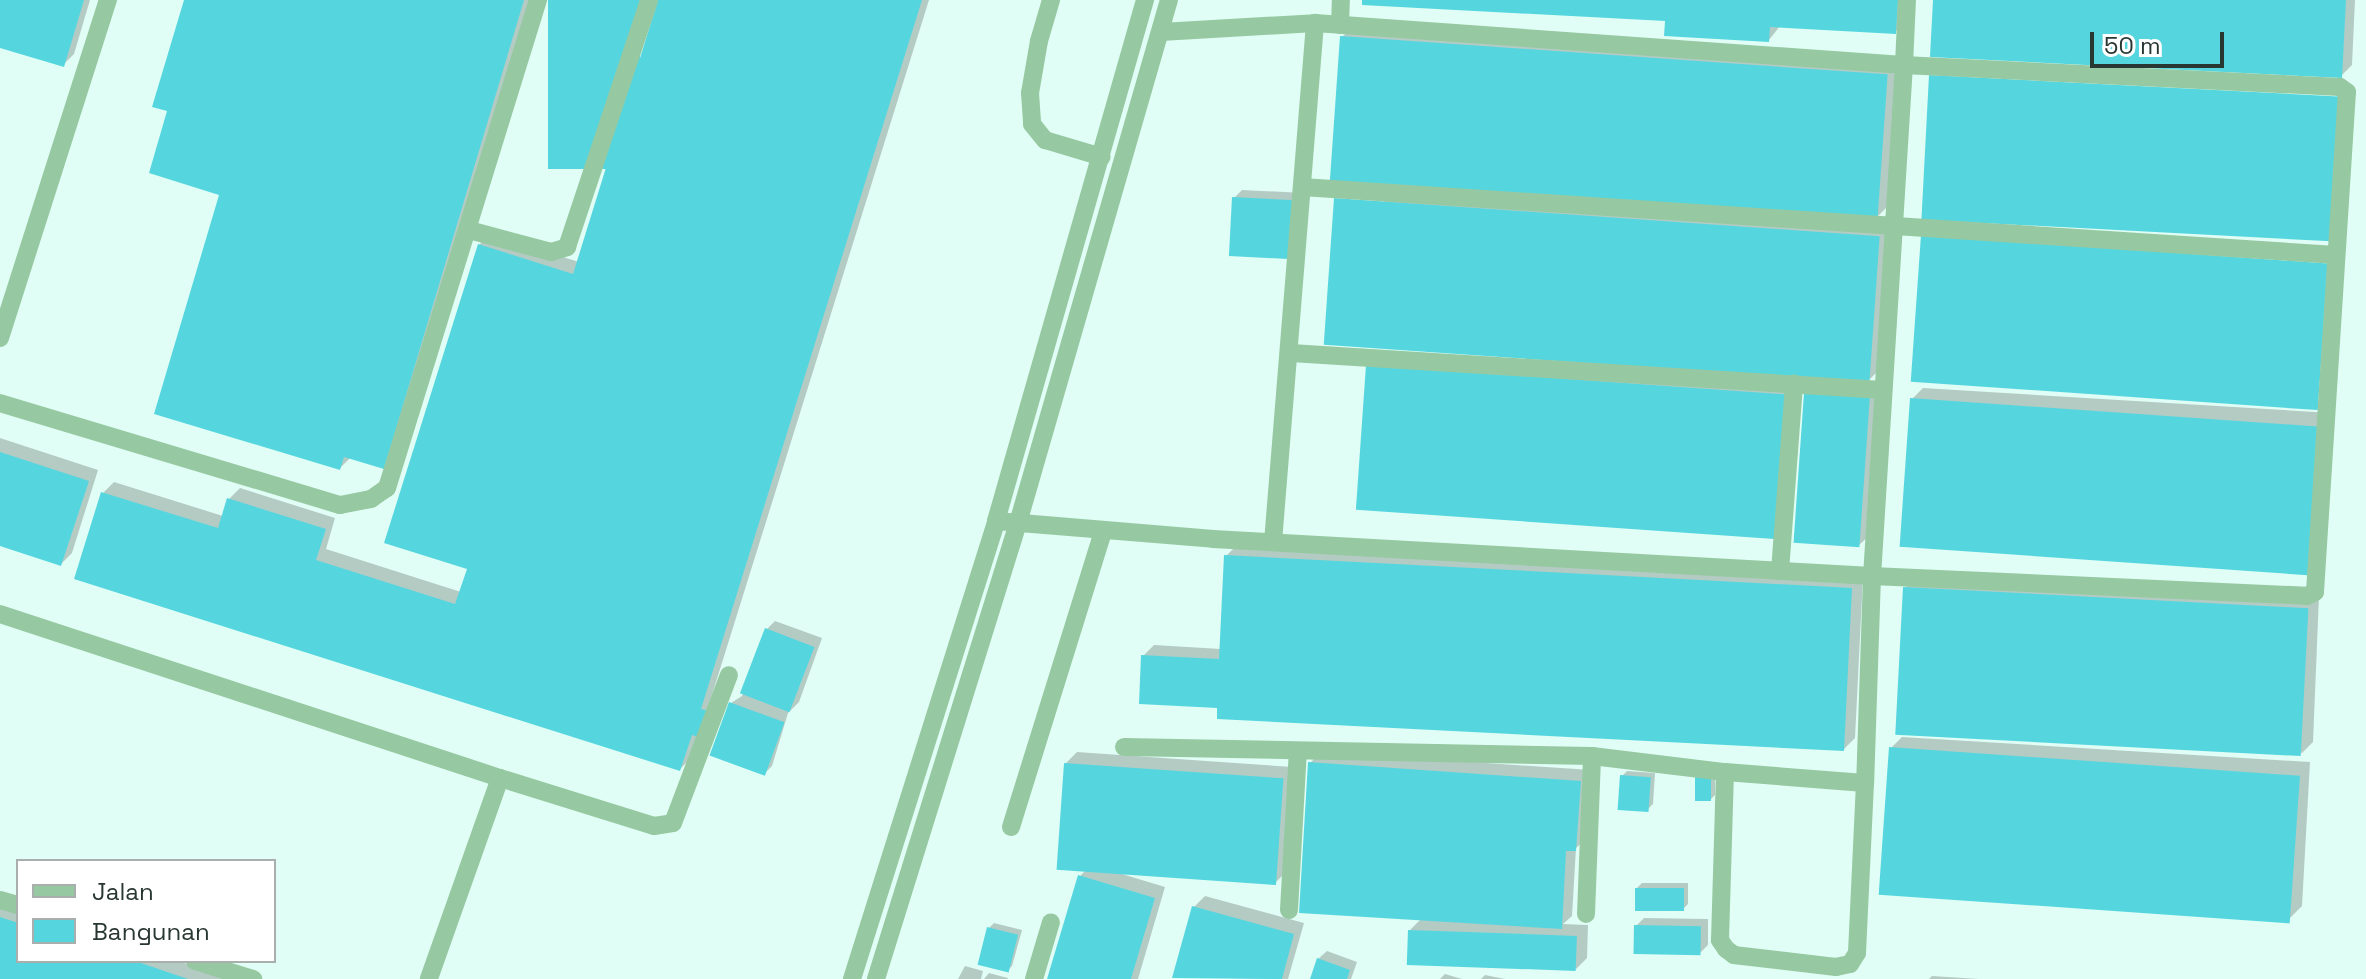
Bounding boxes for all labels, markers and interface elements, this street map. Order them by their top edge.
scale bar [2094,16,2228,66]
text: 50 m [2104,30,2161,61]
legend [16,859,276,963]
text: Jalan [92,876,154,907]
text: Bangunan [92,916,210,947]

